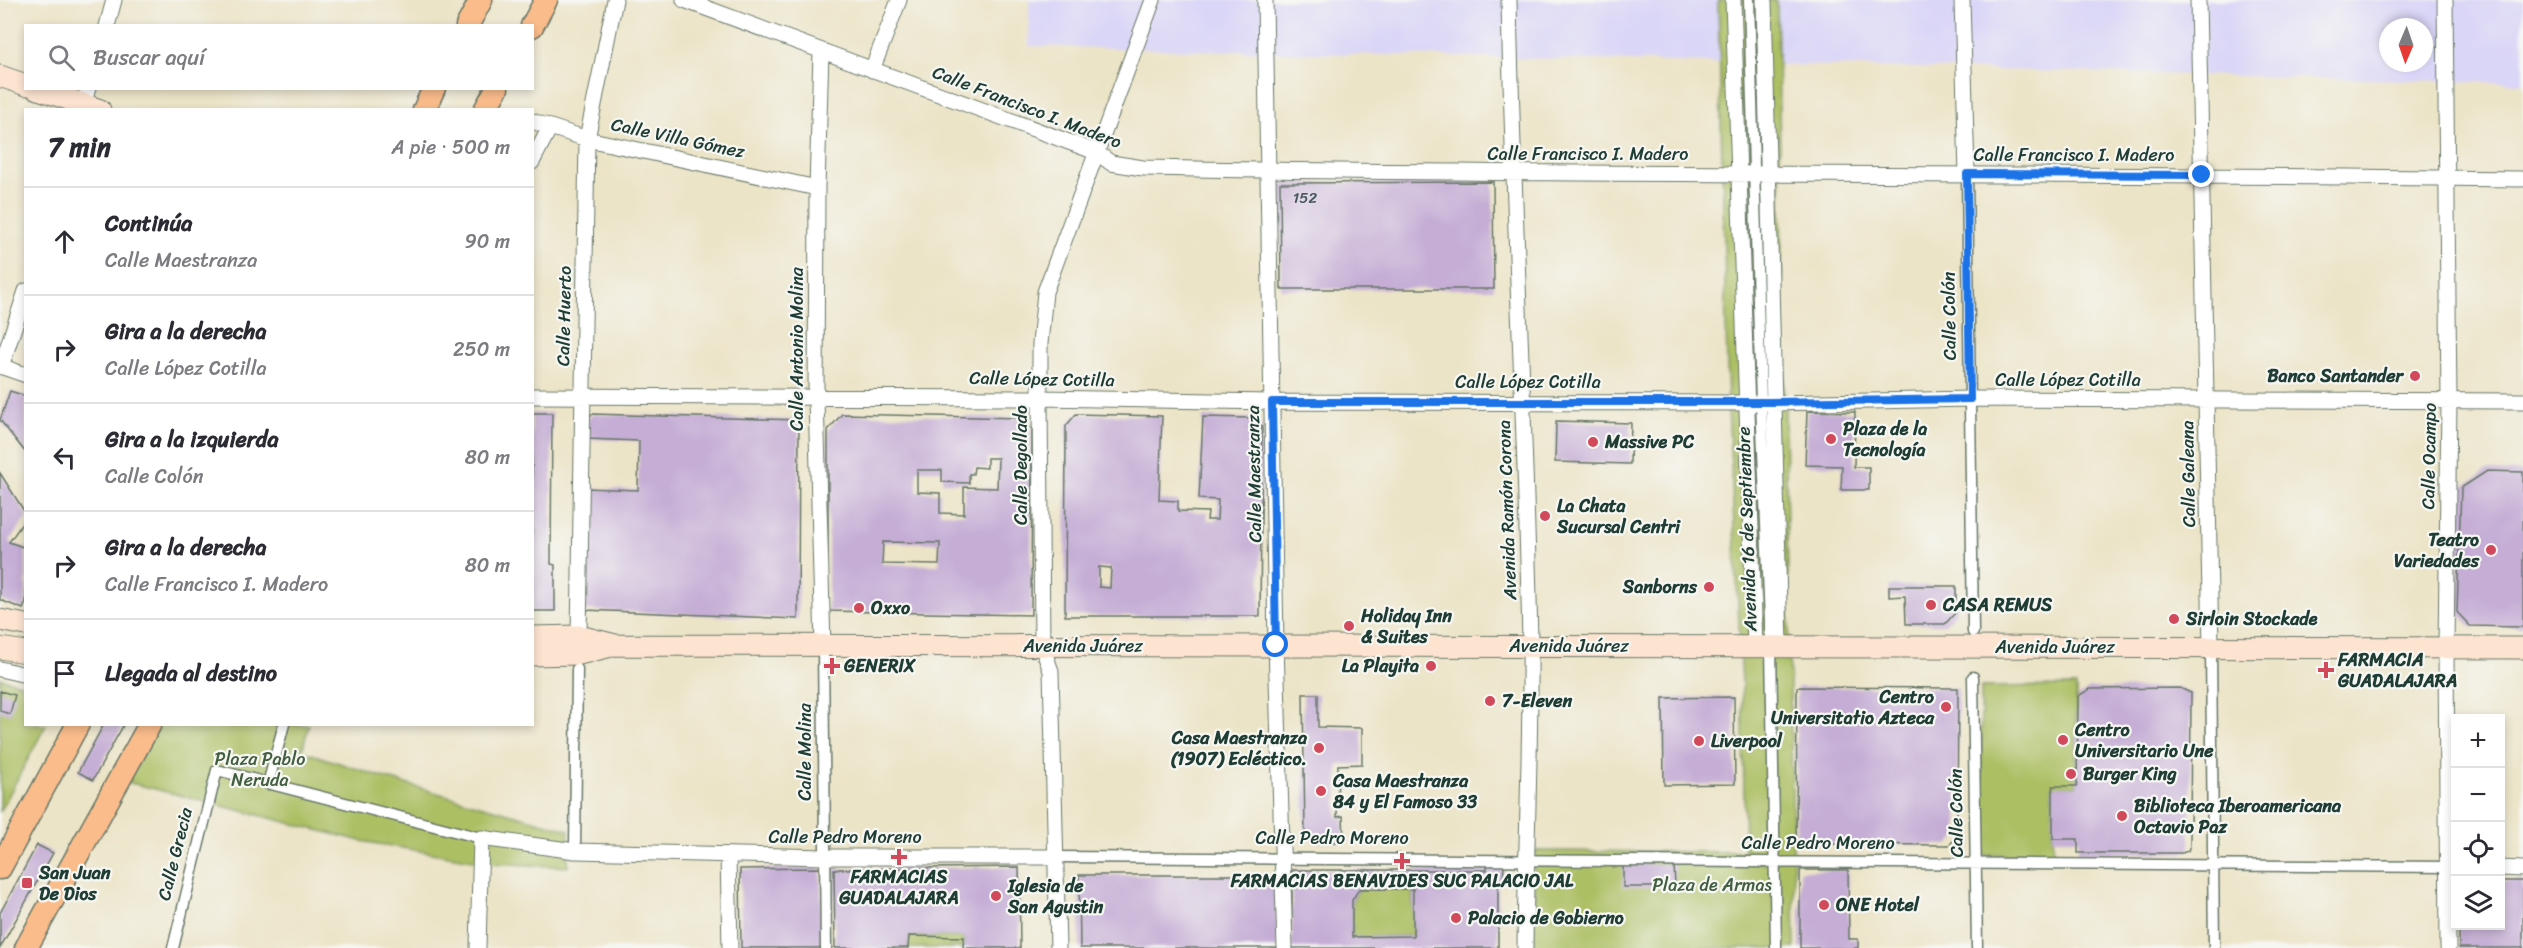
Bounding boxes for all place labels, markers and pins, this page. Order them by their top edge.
place label: Banco Santander [2267,360,2405,392]
marker: Banco Santander [2408,369,2422,383]
place label: Plaza de la Tecnología [1843,413,1927,466]
place label: Massive PC [1604,426,1695,458]
marker: Plaza de la Tecnología [1824,432,1838,446]
marker: Massive PC [1586,435,1600,449]
place label: La Chata Sucursal Centri [1556,490,1681,543]
marker: La Chata Sucursal Centri [1538,509,1552,523]
place label: Teatro Variedades [2394,524,2480,577]
marker: Teatro Variedades [2484,543,2498,557]
place label: Sanborns [1622,571,1698,603]
marker: Sanborns [1702,580,1716,594]
place label: CASA REMUS [1942,589,2053,621]
place label: Oxxo [871,592,911,624]
marker: CASA REMUS [1924,598,1938,612]
place label: Holiday Inn & Suites [1360,600,1452,653]
marker: Oxxo [852,601,866,615]
place label: Sirloin Stockade [2185,603,2318,635]
marker: Sirloin Stockade [2167,612,2181,626]
marker: Holiday Inn & Suites [1342,619,1356,633]
place label: FARMACIA GUADALAJARA [2337,644,2458,697]
place label: GENERIX [843,650,916,682]
place label: La Playita [1342,650,1419,682]
marker: GENERIX [825,659,839,673]
marker: La Playita [1424,659,1438,673]
marker: FARMACIA GUADALAJARA [2319,663,2333,677]
place label: Centro Universitatio Azteca [1771,681,1935,734]
place label: 7-Eleven [1502,685,1573,717]
marker: 7-Eleven [1483,694,1497,708]
marker: Centro Universitatio Azteca [1939,700,1953,714]
place label: Centro Universitario Une [2074,714,2214,767]
place label: Casa Maestranza (1907) Ecléctico. [1170,722,1308,775]
place label: Liverpool [1711,725,1783,757]
marker: Centro Universitario Une [2056,733,2070,747]
marker: Liverpool [1692,734,1706,748]
marker: Casa Maestranza (1907) Ecléctico. [1312,741,1326,755]
place label: Burger King [2083,758,2177,790]
place label: Casa Maestranza 84 y El Famoso 33 [1332,765,1477,818]
marker: Burger King [2064,767,2078,781]
marker: Casa Maestranza 84 y El Famoso 33 [1314,784,1328,798]
place label: Biblioteca Iberoamericana Octavio Paz [2134,790,2342,843]
marker: Biblioteca Iberoamericana Octavio Paz [2115,809,2129,823]
marker: FARMACIAS GUADALAJARA [892,850,906,864]
marker: FARMACIAS BENAVIDES SUC PALACIO JAL [1395,854,1409,868]
place label: San Juan De Dios [38,857,111,910]
place label: FARMACIAS GUADALAJARA [838,861,959,914]
place label: FARMACIAS BENAVIDES SUC PALACIO JAL [1230,865,1574,897]
place label: Iglesia de San Agustin [1007,870,1103,923]
marker: San Juan De Dios [20,876,34,890]
marker: Iglesia de San Agustin [989,889,1003,903]
place label: ONE Hotel [1836,889,1920,921]
marker: ONE Hotel [1817,898,1831,912]
place label: Palacio de Gobierno [1468,902,1624,934]
marker: Palacio de Gobierno [1449,911,1463,925]

